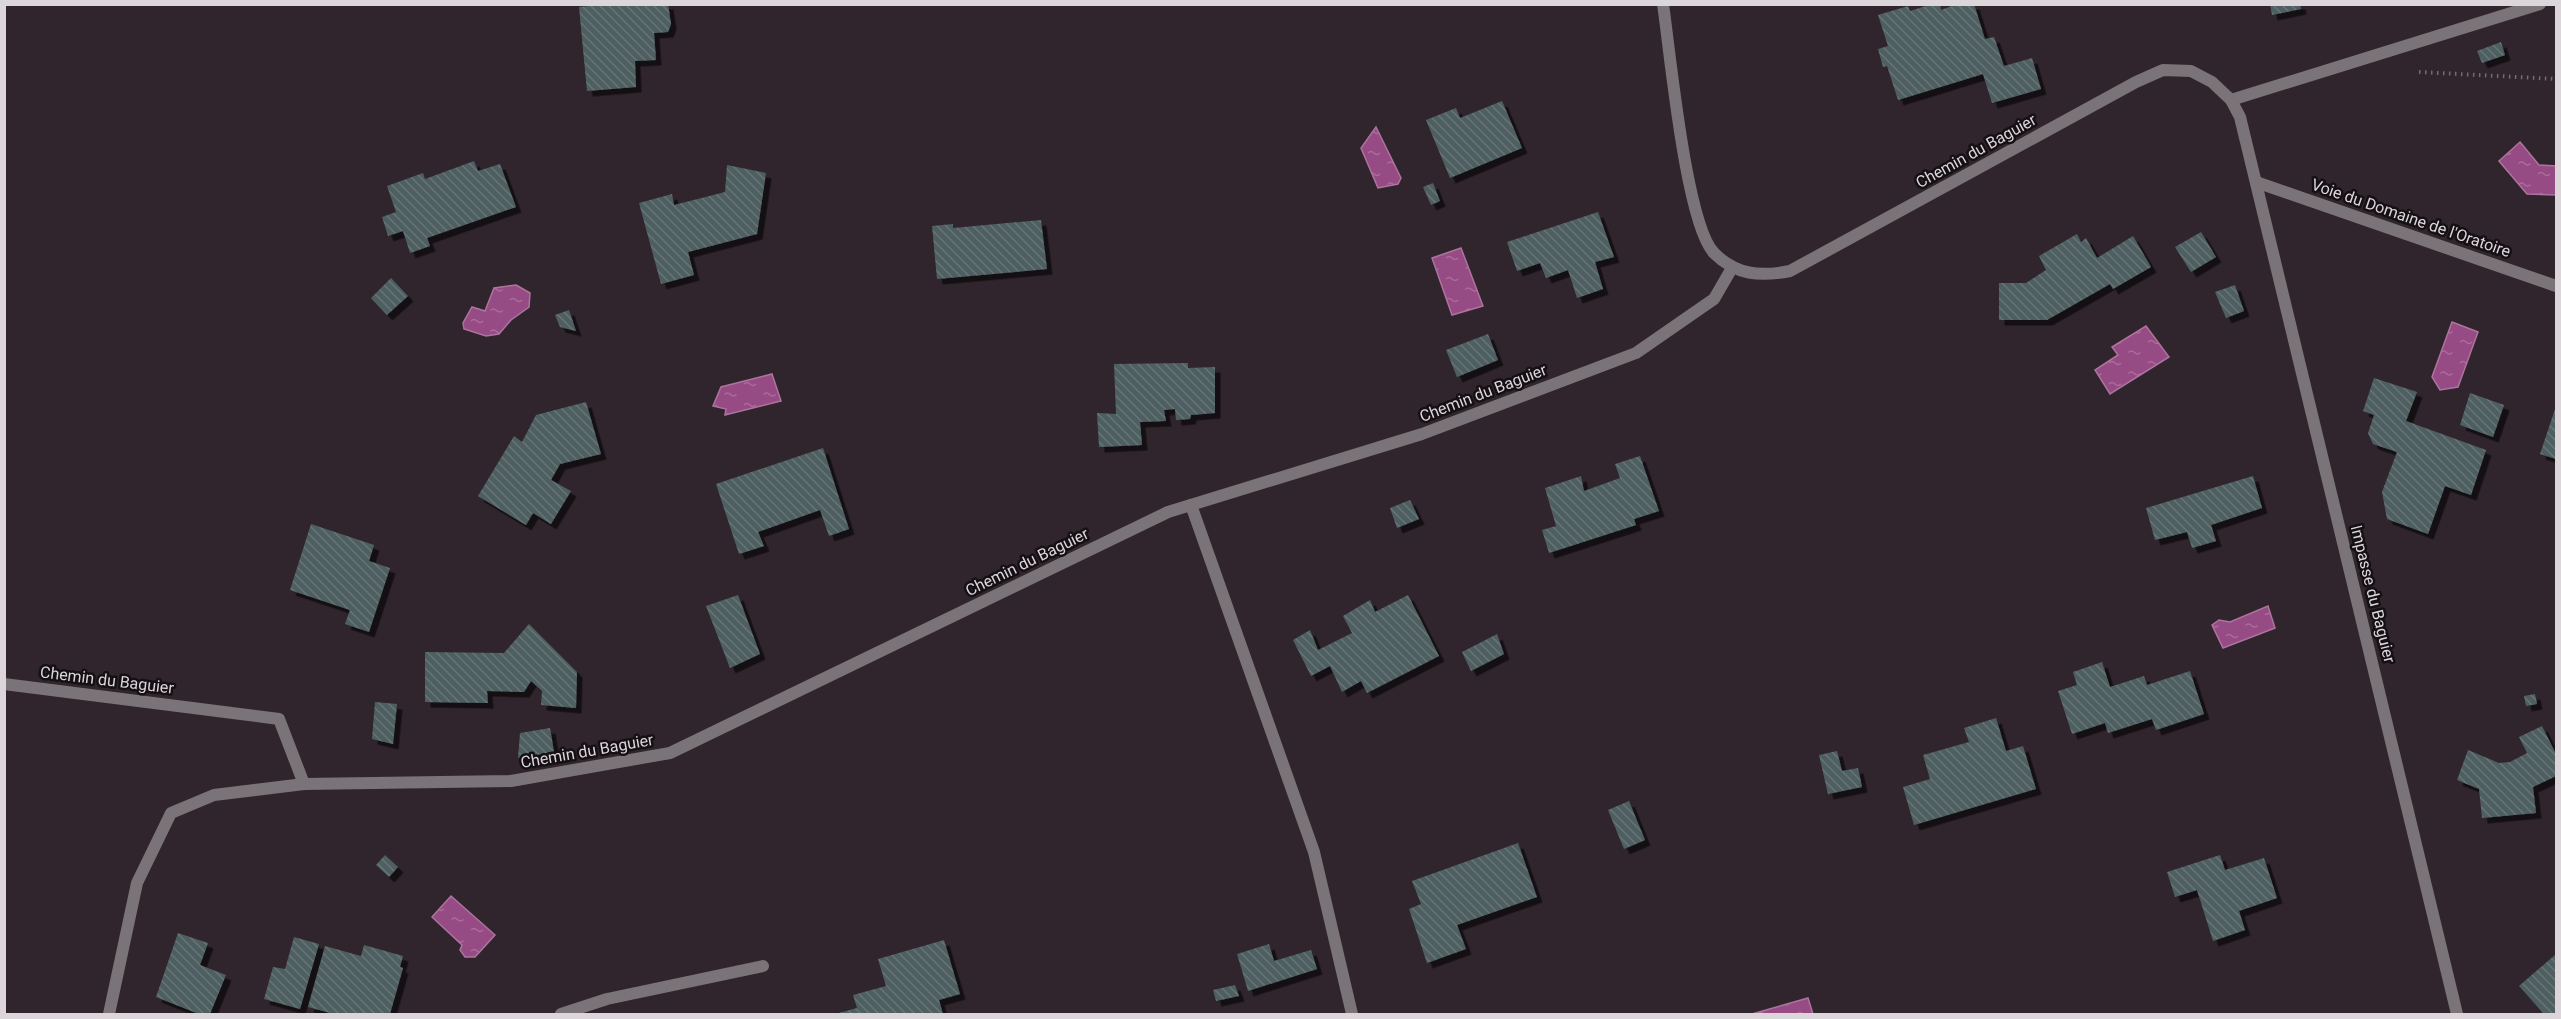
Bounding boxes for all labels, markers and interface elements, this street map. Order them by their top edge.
street label: Chemin du Baguier [1913,110,2040,192]
street label: Voie du Domaine de l'Oratoire [2309,175,2513,261]
street label: Chemin du Baguier [1417,360,1550,426]
street label: Impasse du Baguier [2347,523,2399,665]
street label: Chemin du Baguier [962,524,1092,600]
street label: Chemin du Baguier [39,662,175,698]
street label: Chemin du Baguier [519,730,655,772]

